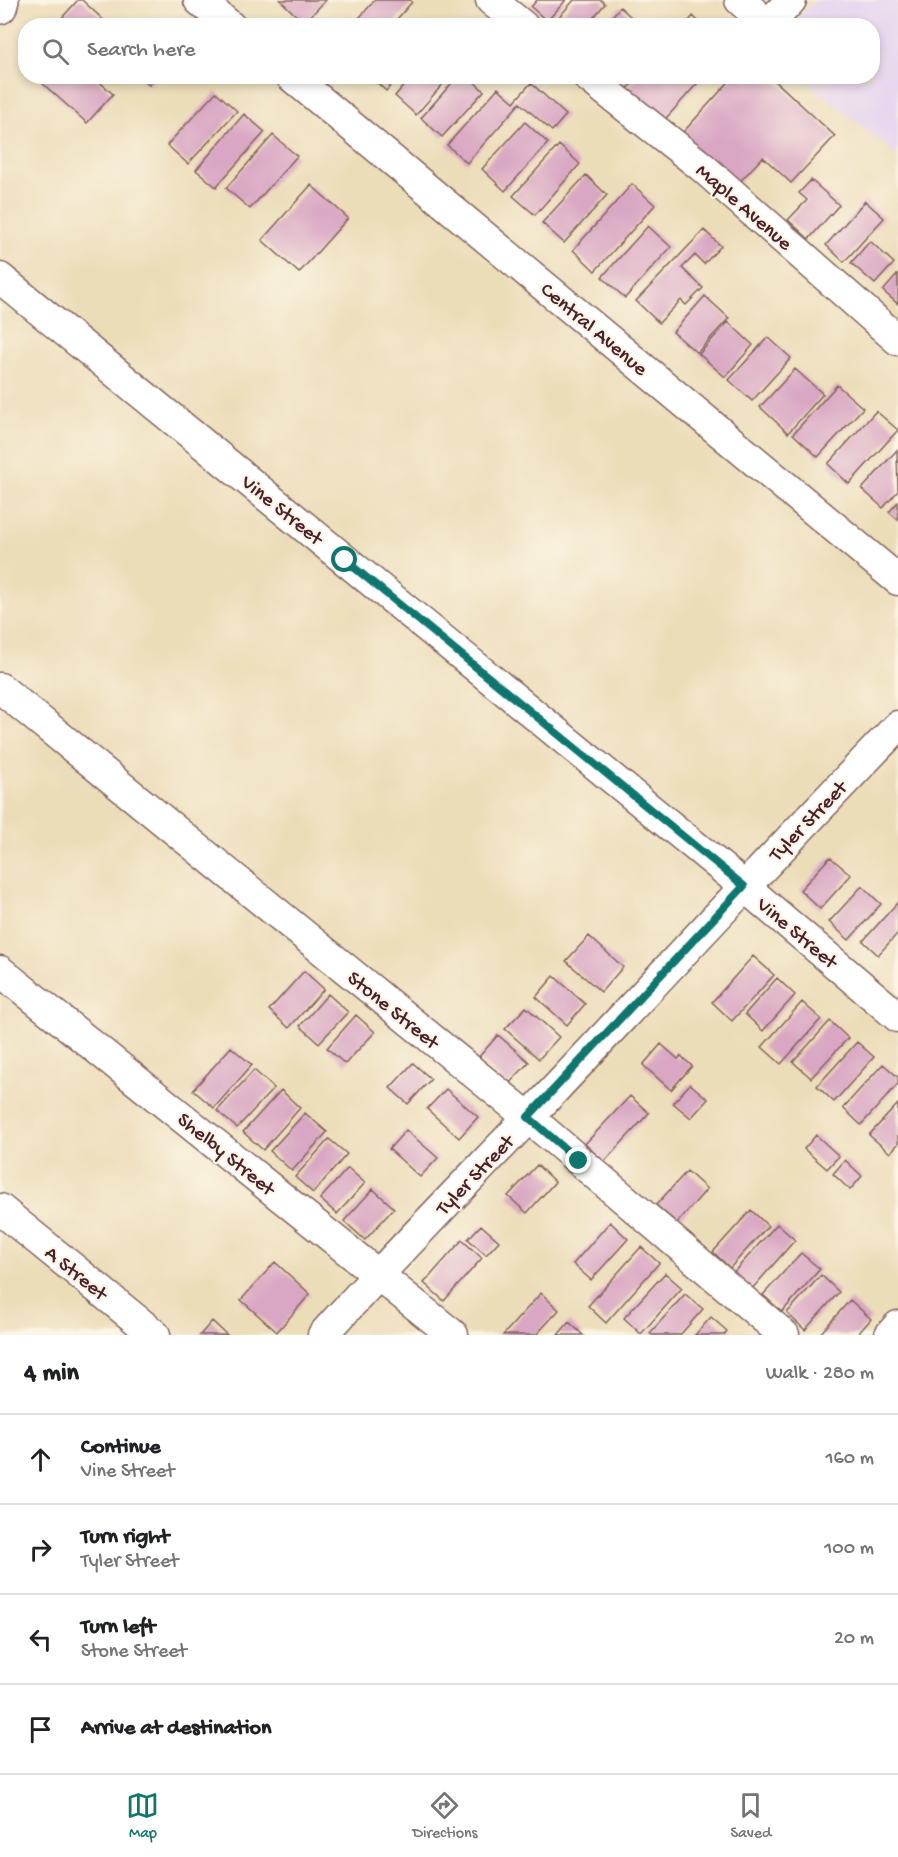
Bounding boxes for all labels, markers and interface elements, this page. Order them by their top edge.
search box [18,18,880,84]
icon: search [39,35,72,68]
text: Search here [87,38,195,64]
street label: Maple Avenue [689,160,797,258]
street label: Central Avenue [534,278,652,384]
street label: Vine Street [234,471,329,554]
route start [331,546,357,572]
street label: Tyler Street [764,775,856,869]
street label: Vine Street [749,893,843,977]
street label: Stone Street [341,967,445,1058]
street label: Shelby Street [171,1109,281,1204]
street label: Tyler Street [431,1129,523,1223]
route end [565,1147,591,1173]
street label: A Street [38,1242,113,1309]
text: 4 min [24,1359,79,1390]
text: Walk · 280 m [766,1363,874,1386]
text: Continue [81,1435,161,1461]
icon: ahead [24,1443,57,1476]
text: 160 m [825,1448,874,1471]
text: Vine Street [81,1461,174,1484]
text: Turn right [81,1525,169,1551]
icon: right [24,1533,57,1566]
text: 100 m [824,1538,874,1561]
text: Tyler Street [81,1551,178,1574]
text: Turn left [81,1615,155,1641]
icon: left [24,1623,57,1656]
text: 20 m [834,1628,874,1651]
text: Stone Street [81,1641,187,1664]
icon: arrive [24,1713,57,1746]
text: Arrive at destination [81,1716,271,1742]
tab: Map [126,1789,159,1844]
tab: Directions [412,1789,478,1844]
tab: Saved [730,1789,771,1844]

